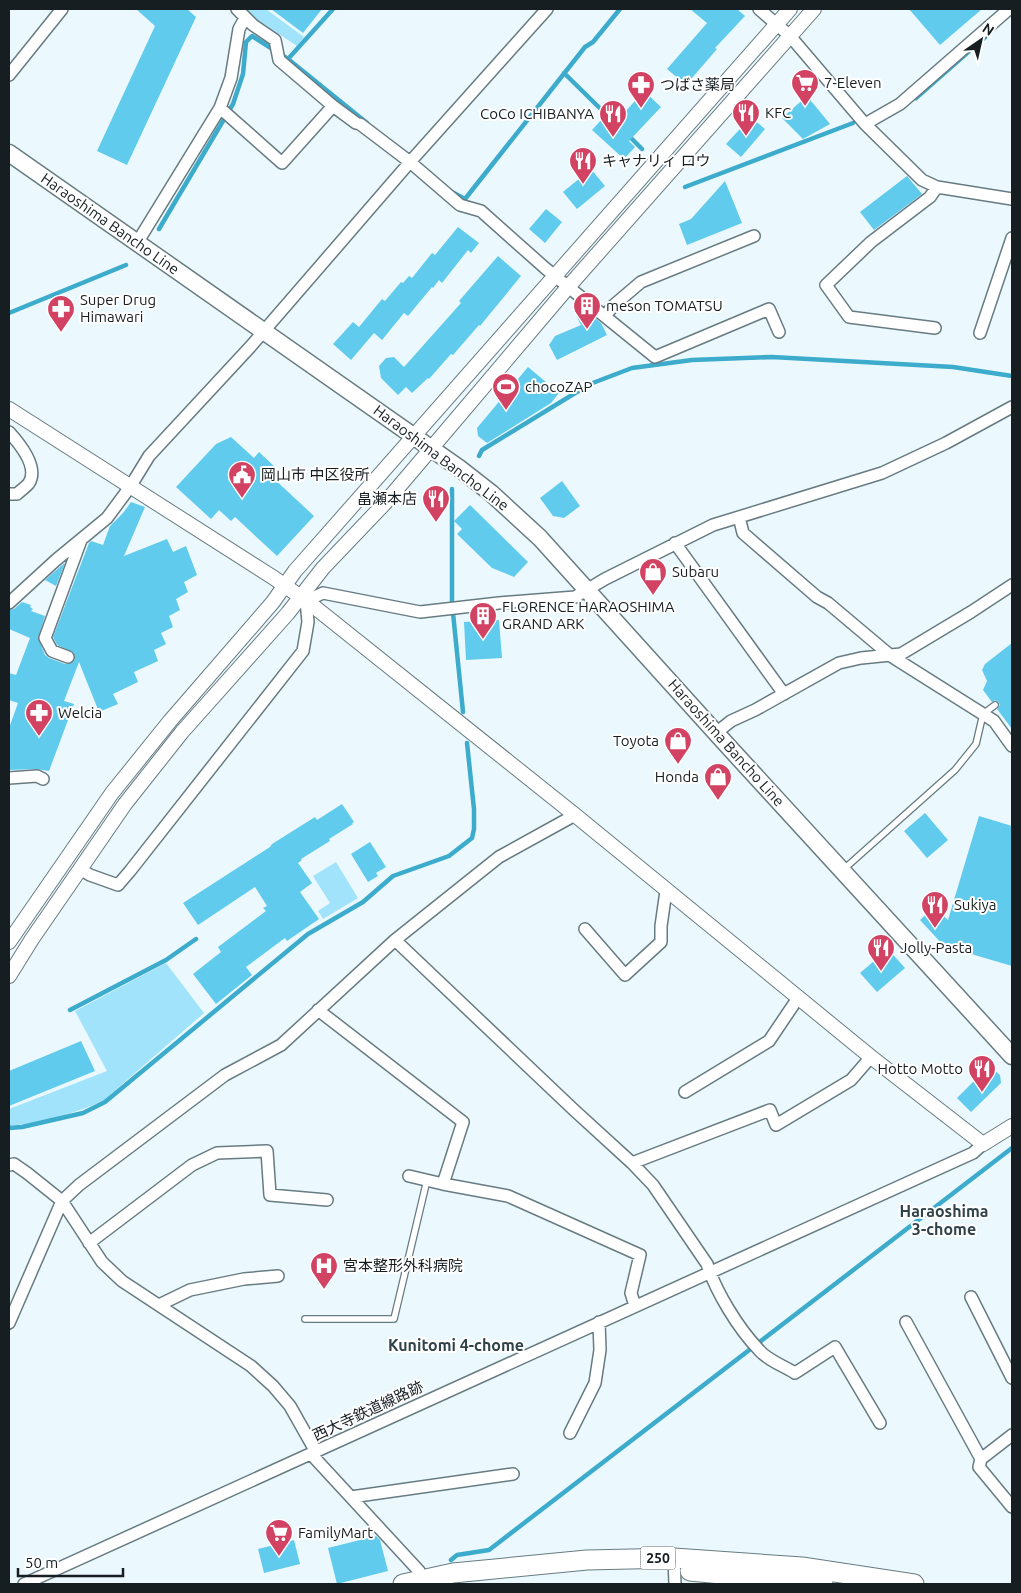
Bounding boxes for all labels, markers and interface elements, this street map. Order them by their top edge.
north arrow [956,15,1006,65]
text: N [979,20,997,39]
supermarket icon: 7-Eleven [790,68,820,107]
pharmacy icon: つばさ薬局 [626,70,656,109]
place label: 7-Eleven [824,74,882,91]
place label: つばさ薬局 [660,76,735,93]
restaurant icon: KFC [731,98,761,137]
restaurant icon: CoCo ICHIBANYA [598,99,628,138]
place label: KFC [765,104,791,121]
place label: CoCo ICHIBANYA [480,105,594,122]
restaurant icon: キャナリィ ロウ [568,146,598,185]
place label: キャナリィ ロウ [602,152,710,169]
street label: Haraoshima Bancho Line [38,169,183,278]
place label: Super Drug Himawari [80,291,156,325]
building icon: meson TOMATSU [572,291,602,330]
pharmacy icon: Super Drug Himawari [46,294,76,333]
place label: meson TOMATSU [606,297,723,314]
sports icon: chocoZAP [491,372,521,411]
place label: chocoZAP [525,378,593,395]
street label: Haraoshima Bancho Line [370,401,512,514]
public building icon: 岡山市 中区役所 [227,460,257,499]
place label: 岡山市 中区役所 [261,466,369,483]
restaurant icon: 畠瀬本店 [421,484,451,523]
place label: 畠瀬本店 [357,490,417,507]
shop icon: Subaru [638,557,668,596]
place label: Subaru [672,563,719,580]
place label: FLORENCE HARAOSHIMA GRAND ARK [502,598,675,632]
building icon: FLORENCE HARAOSHIMA GRAND ARK [468,601,498,640]
street label: Haraoshima Bancho Line [665,676,788,810]
pharmacy icon: Welcia [24,698,54,737]
place label: Welcia [58,704,102,721]
shop icon: Toyota [663,726,693,765]
place label: Toyota [613,732,659,749]
shop icon: Honda [703,762,733,801]
place label: Honda [655,768,699,785]
restaurant icon: Sukiya [920,890,950,929]
place label: Sukiya [954,896,997,913]
restaurant icon: Jolly-Pasta [866,933,896,972]
place label: Jolly-Pasta [900,939,972,956]
restaurant icon: Hotto Motto [967,1054,997,1093]
place label: Hotto Motto [877,1060,963,1077]
district label: Haraoshima 3-chome [900,1202,988,1238]
hospital icon: 宮本整形外科病院 [309,1251,339,1290]
place label: 宮本整形外科病院 [343,1257,463,1274]
district label: Kunitomi 4-chome [388,1336,524,1354]
street label: 西大寺鉄道線路跡 [310,1377,426,1444]
supermarket icon: FamilyMart [264,1518,294,1557]
place label: FamilyMart [298,1524,373,1541]
scale bar [18,1546,122,1578]
road number: 250 [640,1546,676,1570]
text: 50 m [25,1554,58,1571]

